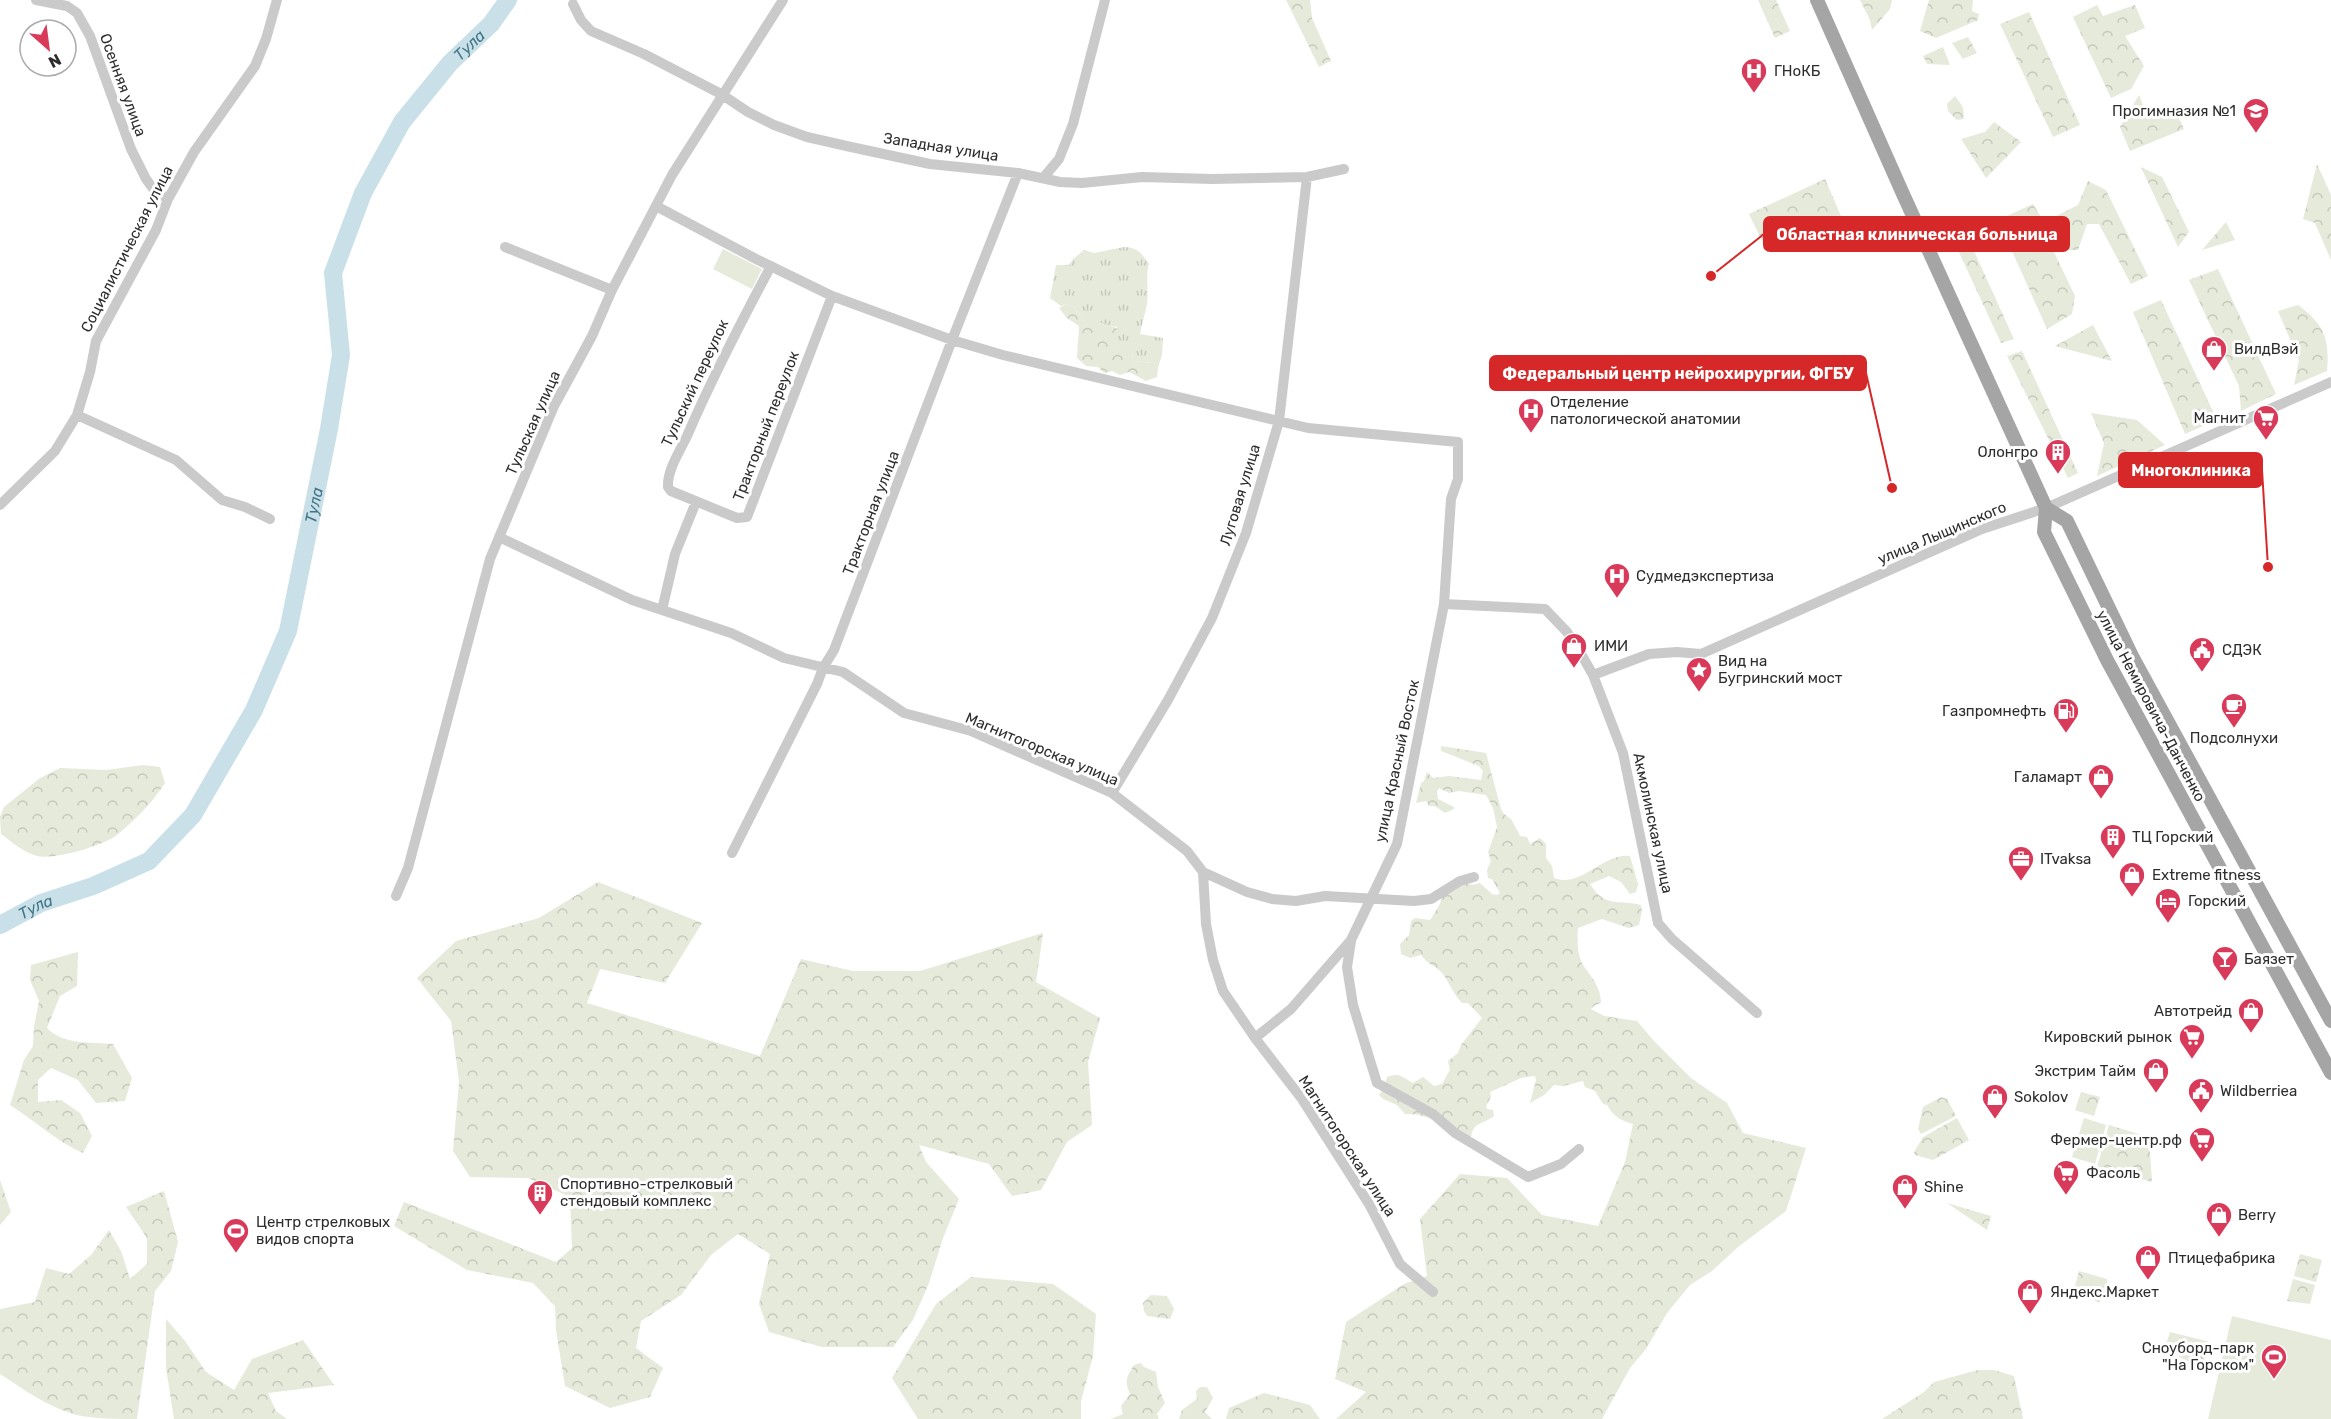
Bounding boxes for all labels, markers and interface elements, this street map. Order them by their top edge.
north arrow [18,18,78,78]
water label: Тула [449,25,489,64]
street label: Осенняя улица [96,31,150,139]
text: N [45,50,64,72]
hospital icon: ГНоКБ [1739,56,1769,94]
place label: ГНоКБ [1774,62,1821,80]
school or university icon: Прогимназия №1 [2241,96,2271,134]
place label: Прогимназия №1 [2112,102,2236,120]
street label: Западная улица [882,129,1000,165]
street label: Социалистическая улица [77,163,177,335]
callout: Областная клиническая больница [1764,217,2069,251]
text: Областная клиническая больница [1776,225,2058,244]
street label: Тульский переулок [658,316,732,450]
shop icon: ВилдВэй [2199,334,2229,372]
place label: ВилдВэй [2234,340,2298,358]
street label: Тракторный переулок [729,348,803,504]
callout: Федеральный центр нейрохирургии, ФГБУ [1490,356,1866,390]
text: Федеральный центр нейрохирургии, ФГБУ [1502,364,1854,383]
street label: Тульская улица [502,368,564,478]
place label: Отделение патологической анатомии [1550,393,1741,428]
hospital icon: Отделение патологической анатомии [1516,396,1546,434]
supermarket icon: Магнит [2251,403,2281,441]
place label: Магнит [2193,409,2246,427]
building icon: Олонгро [2043,437,2073,475]
street label: Луговая улица [1216,442,1264,548]
place label: Олонгро [1978,443,2038,461]
street label: Тракторная улица [839,448,903,578]
callout: Многоклиника [2119,453,2262,487]
text: Многоклиника [2131,461,2251,480]
water label: Тула [301,486,326,525]
street label: улица Лыщинского [1875,498,2009,568]
hospital icon: Судмедэкспертиза [1602,561,1632,599]
place label: Судмедэкспертиза [1636,567,1774,585]
street label: улица Немировича-Данченко [2093,607,2209,805]
shop icon: ИМИ [1559,631,1589,669]
public building icon: СДЭК [2187,635,2217,673]
place label: ИМИ [1594,637,1628,655]
place label: СДЭК [2222,641,2262,659]
place label: Вид на Бугринский мост [1718,652,1843,687]
place icon: Вид на Бугринский мост [1684,655,1714,693]
street label: улица Красный Восток [1371,678,1423,844]
cafe icon: Подсолнухи [2219,691,2249,729]
fuel station icon: Газпромнефть [2051,696,2081,734]
place label: Газпромнефть [1942,702,2046,720]
street label: Магнитогорская улица [963,709,1121,789]
place label: Подсолнухи [2190,729,2278,747]
street label: Акмолинская улица [1629,751,1677,895]
shop icon: Галамарт [2086,762,2116,800]
place label: Галамарт [2014,768,2082,786]
building icon: ТЦ Горский [2098,822,2128,860]
place label: ТЦ Горский [2132,828,2214,846]
office icon: ITvaksa [2006,844,2036,882]
place label: ITvaksa [2040,850,2091,868]
shop icon: Extreme fitness [2117,860,2147,898]
place label: Extreme fitness [2152,866,2261,884]
hotel icon: Горский [2153,886,2183,924]
water label: Тула [15,890,55,923]
place label: Горский [2188,892,2246,910]
bar icon: Баязет [2210,944,2240,982]
place label: Баязет [2244,950,2294,968]
shop icon: Автотрейд [2236,996,2266,1034]
place label: Автотрейд [2154,1002,2232,1020]
supermarket icon: Кировский рынок [2177,1022,2207,1060]
place label: Кировский рынок [2044,1028,2172,1046]
shop icon: Экстрим Тайм [2141,1056,2171,1094]
place label: Экстрим Тайм [2034,1062,2136,1080]
street label: Магнитогорская улица [1295,1072,1399,1220]
public building icon: Wildberriea [2186,1076,2216,1114]
shop icon: Sokolov [1980,1082,2010,1120]
place label: Wildberriea [2220,1082,2297,1100]
place label: Sokolov [2014,1088,2068,1106]
supermarket icon: Фермер-центр.рф [2187,1125,2217,1163]
place label: Фермер-центр.рф [2050,1131,2182,1149]
supermarket icon: Фасоль [2051,1158,2081,1196]
place label: Фасоль [2086,1164,2141,1182]
shop icon: Shine [1890,1172,1920,1210]
place label: Спортивно-стрелковый стендовый комплекс [560,1175,733,1210]
building icon: Спортивно-стрелковый стендовый комплекс [525,1178,555,1216]
place label: Shine [1924,1178,1964,1196]
shop icon: Berry [2204,1200,2234,1238]
place label: Berry [2238,1206,2276,1224]
place label: Центр стрелковых видов спорта [256,1213,390,1248]
sports icon: Центр стрелковых видов спорта [221,1216,251,1254]
shop icon: Птицефабрика [2133,1243,2163,1281]
place label: Птицефабрика [2168,1249,2275,1267]
shop icon: Яндекс.Маркет [2015,1277,2045,1315]
place label: Яндекс.Маркет [2050,1283,2159,1301]
place label: Сноуборд-парк "На Горском" [2142,1339,2254,1374]
sports icon: Сноуборд-парк "На Горском" [2259,1342,2289,1380]

